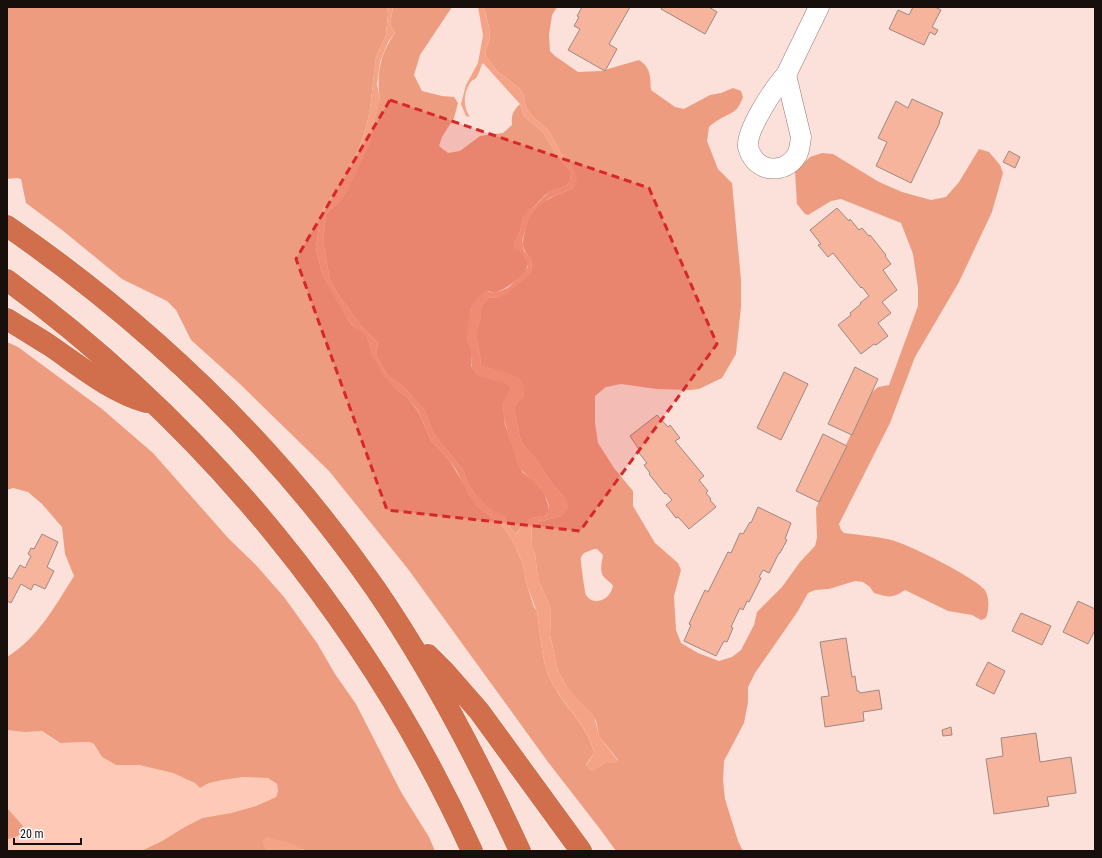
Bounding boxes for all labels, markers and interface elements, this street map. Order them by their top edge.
scale bar [14,820,81,846]
text: 20 m [20,827,44,841]

